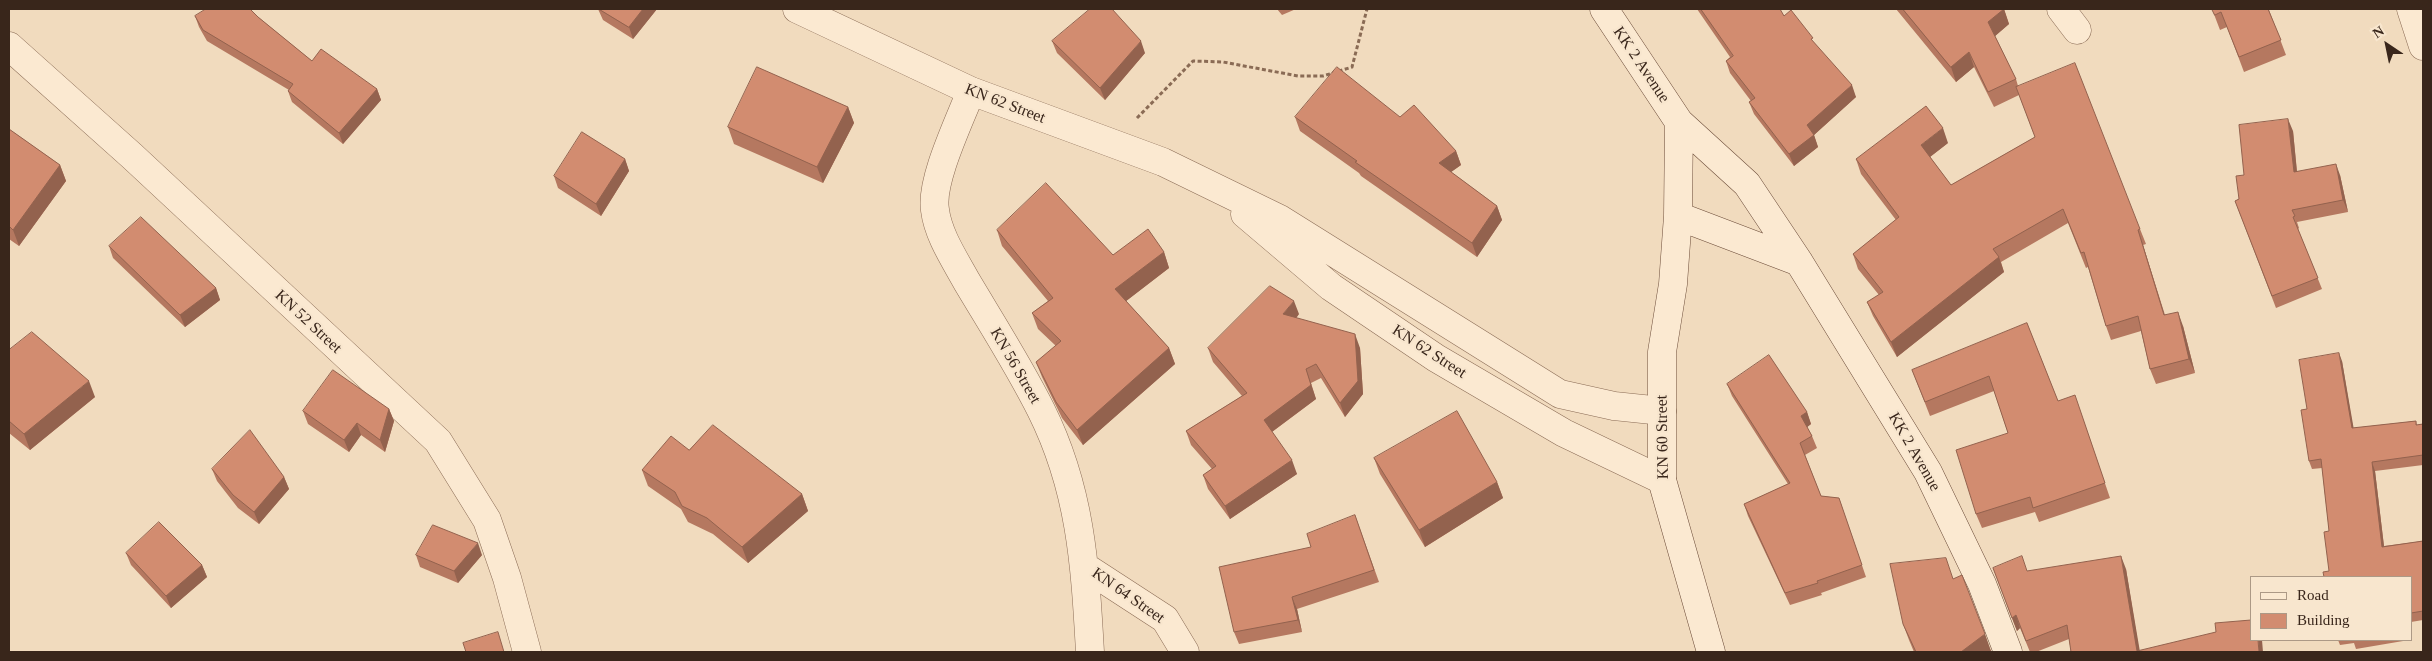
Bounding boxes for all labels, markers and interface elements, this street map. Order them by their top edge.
north arrow [2362,20,2412,70]
street label: KK 2 Avenue [1609,23,1673,107]
text: N [2370,23,2387,41]
street label: KN 62 Street [962,80,1048,128]
street label: KN 52 Street [271,286,345,358]
street label: KN 62 Street [1388,321,1470,383]
street label: KN 56 Street [986,325,1044,407]
street label: KN 60 Street [1653,395,1673,479]
street label: KK 2 Avenue [1884,409,1944,495]
street label: KN 64 Street [1088,564,1168,628]
legend [2250,576,2412,641]
text: Road [2297,587,2329,603]
text: Building [2297,612,2350,628]

